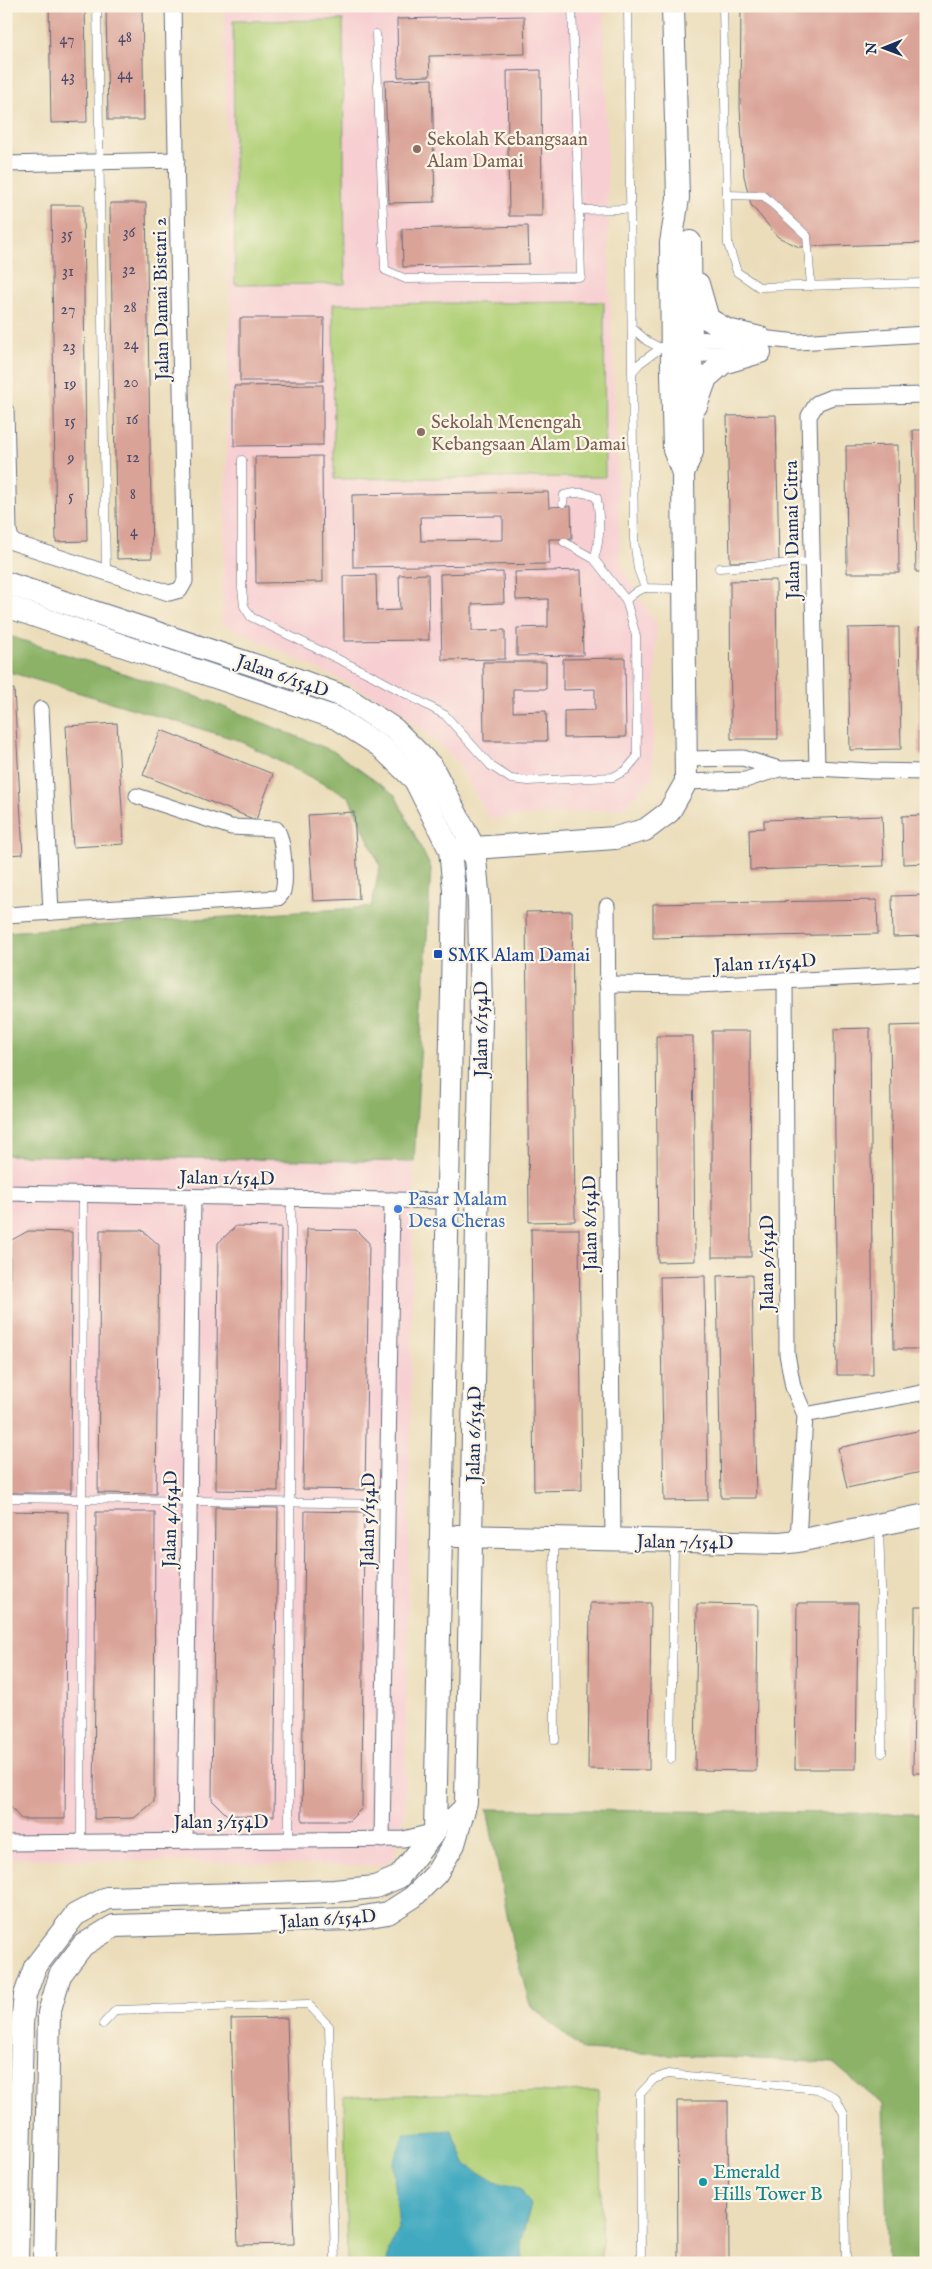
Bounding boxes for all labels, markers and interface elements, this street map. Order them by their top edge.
north arrow [860,22,910,72]
house number: 48 [118,28,132,48]
house number: 47 [60,30,74,50]
text: N [863,42,881,55]
house number: 44 [117,65,133,85]
house number: 43 [61,67,75,87]
place label: Sekolah Kebangsaan Alam Damai [426,128,588,174]
marker: Sekolah Kebangsaan Alam Damai [411,143,423,155]
street label: Jalan Damai Bistari 2 [149,217,175,383]
house number: 36 [123,223,136,243]
house number: 35 [61,225,73,245]
house number: 32 [122,260,136,280]
house number: 31 [62,262,74,282]
house number: 28 [123,298,137,318]
house number: 27 [61,300,75,320]
house number: 24 [123,335,139,355]
house number: 23 [62,337,76,357]
house number: 20 [123,373,139,393]
house number: 19 [64,375,76,395]
house number: 16 [126,410,139,430]
place label: Sekolah Menengah Kebangsaan Alam Damai [431,411,626,457]
house number: 15 [64,412,76,432]
marker: Sekolah Menengah Kebangsaan Alam Damai [415,426,427,438]
house number: 12 [126,448,140,468]
house number: 9 [67,449,75,469]
street label: Jalan Damai Citra [780,459,806,602]
house number: 8 [130,485,136,505]
house number: 5 [68,487,74,507]
house number: 4 [130,522,138,542]
street label: Jalan 6/154D [231,649,332,704]
place label: SMK Alam Damai [448,944,590,968]
marker: SMK Alam Damai [432,948,444,960]
street label: Jalan 11/154D [711,949,817,979]
street label: Jalan 6/154D [470,981,494,1079]
street label: Jalan 1/154D [177,1166,275,1192]
street label: Jalan 8/154D [578,1175,604,1273]
place label: Pasar Malam Desa Cheras [408,1188,508,1234]
marker: Pasar Malam Desa Cheras [392,1203,404,1215]
street label: Jalan 9/154D [756,1215,780,1313]
street label: Jalan 6/154D [462,1386,488,1484]
street label: Jalan 4/154D [158,1470,184,1570]
street label: Jalan 5/154D [356,1472,382,1570]
street label: Jalan 7/154D [634,1530,734,1556]
street label: Jalan 3/154D [171,1811,269,1835]
street label: Jalan 6/154D [277,1905,377,1935]
place label: Emerald Hills Tower B [713,2161,823,2207]
marker: Emerald Hills Tower B [697,2176,709,2188]

